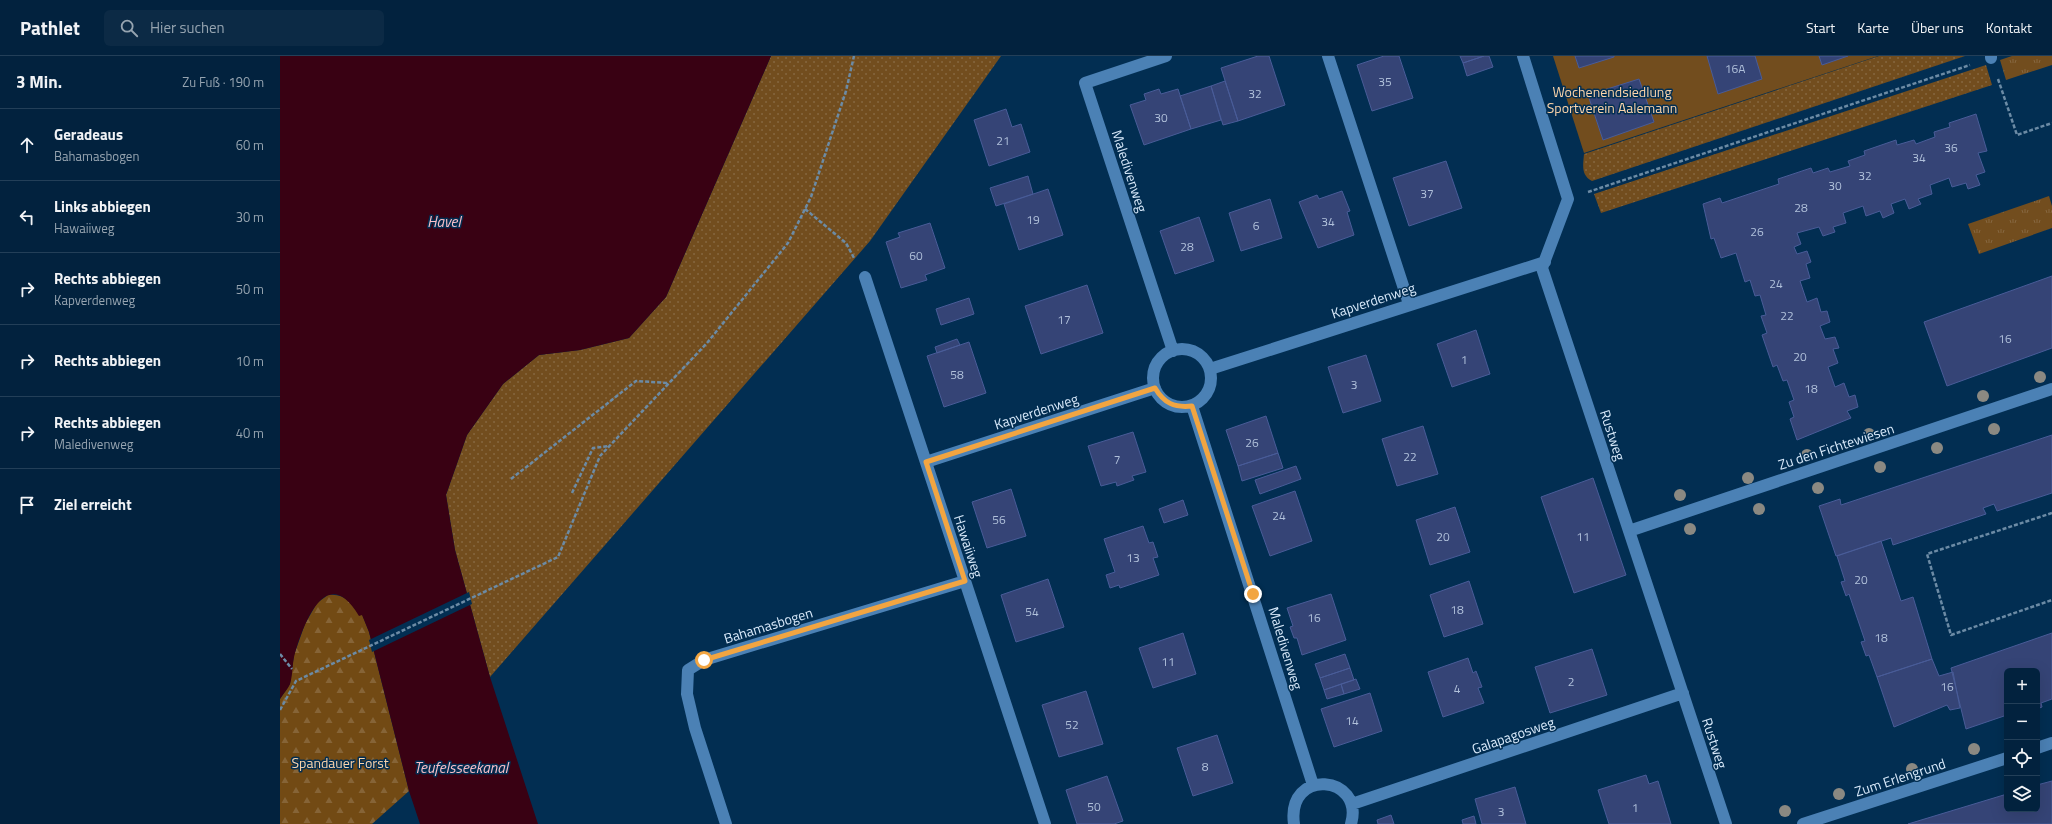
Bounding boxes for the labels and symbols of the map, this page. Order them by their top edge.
house number: 16A [1725,59,1745,78]
house number: 35 [1378,72,1392,91]
park label: Wochenendsiedlung Sportverein Aalemann [1547,81,1677,118]
house number: 32 [1248,84,1262,103]
house number: 30 [1154,108,1168,127]
street label: Maledivenweg [1107,127,1153,215]
house number: 21 [996,131,1010,150]
house number: 36 [1944,138,1958,157]
house number: 34 [1912,148,1926,167]
house number: 32 [1858,166,1872,185]
house number: 30 [1828,176,1842,195]
house number: 37 [1420,184,1434,203]
house number: 28 [1794,198,1808,217]
water label: Havel [427,210,463,233]
house number: 19 [1026,210,1040,229]
house number: 34 [1321,212,1335,231]
house number: 6 [1253,216,1260,235]
house number: 26 [1750,222,1764,241]
house number: 28 [1180,237,1194,256]
house number: 60 [909,246,923,265]
house number: 24 [1769,274,1783,293]
street label: Kapverdenweg [1328,277,1418,323]
house number: 22 [1780,306,1794,325]
house number: 17 [1057,310,1071,329]
house number: 16 [1998,329,2012,348]
house number: 20 [1793,347,1807,366]
house number: 1 [1461,350,1467,369]
house number: 58 [950,365,964,384]
house number: 3 [1351,375,1357,394]
house number: 18 [1804,379,1818,398]
street label: Kapverdenweg [991,388,1081,434]
street label: Rustweg [1595,407,1631,463]
street label: Zu den Fichtewiesen [1775,417,1897,475]
house number: 26 [1245,433,1259,452]
house number: 22 [1403,447,1417,466]
house number: 7 [1114,450,1120,469]
house number: 24 [1272,506,1286,525]
house number: 56 [992,510,1006,529]
street label: Hawaiiweg [949,512,989,580]
house number: 20 [1436,527,1450,546]
house number: 11 [1576,527,1590,546]
house number: 13 [1126,548,1140,567]
house number: 20 [1854,570,1868,589]
route end [1244,585,1262,603]
house number: 18 [1450,600,1464,619]
street label: Bahamasbogen [721,602,815,648]
house number: 54 [1025,602,1039,621]
street label: Maledivenweg [1263,604,1309,692]
house number: 16 [1307,608,1321,627]
house number: 18 [1874,628,1888,647]
route start [695,651,713,669]
house number: 11 [1161,652,1175,671]
house number: 2 [1568,672,1574,691]
house number: 16 [1940,677,1954,696]
house number: 4 [1454,679,1461,698]
house number: 14 [1345,711,1359,730]
street label: Galapagosweg [1469,711,1557,759]
house number: 52 [1065,715,1079,734]
street label: Rustweg [1697,715,1733,771]
park label: Spandauer Forst [291,752,389,773]
street label: Zum Erlengrund [1852,752,1948,802]
water label: Teufelsseekanal [414,756,510,779]
house number: 8 [1202,757,1209,776]
house number: 50 [1087,797,1101,816]
house number: 1 [1632,798,1638,817]
house number: 3 [1498,802,1504,821]

